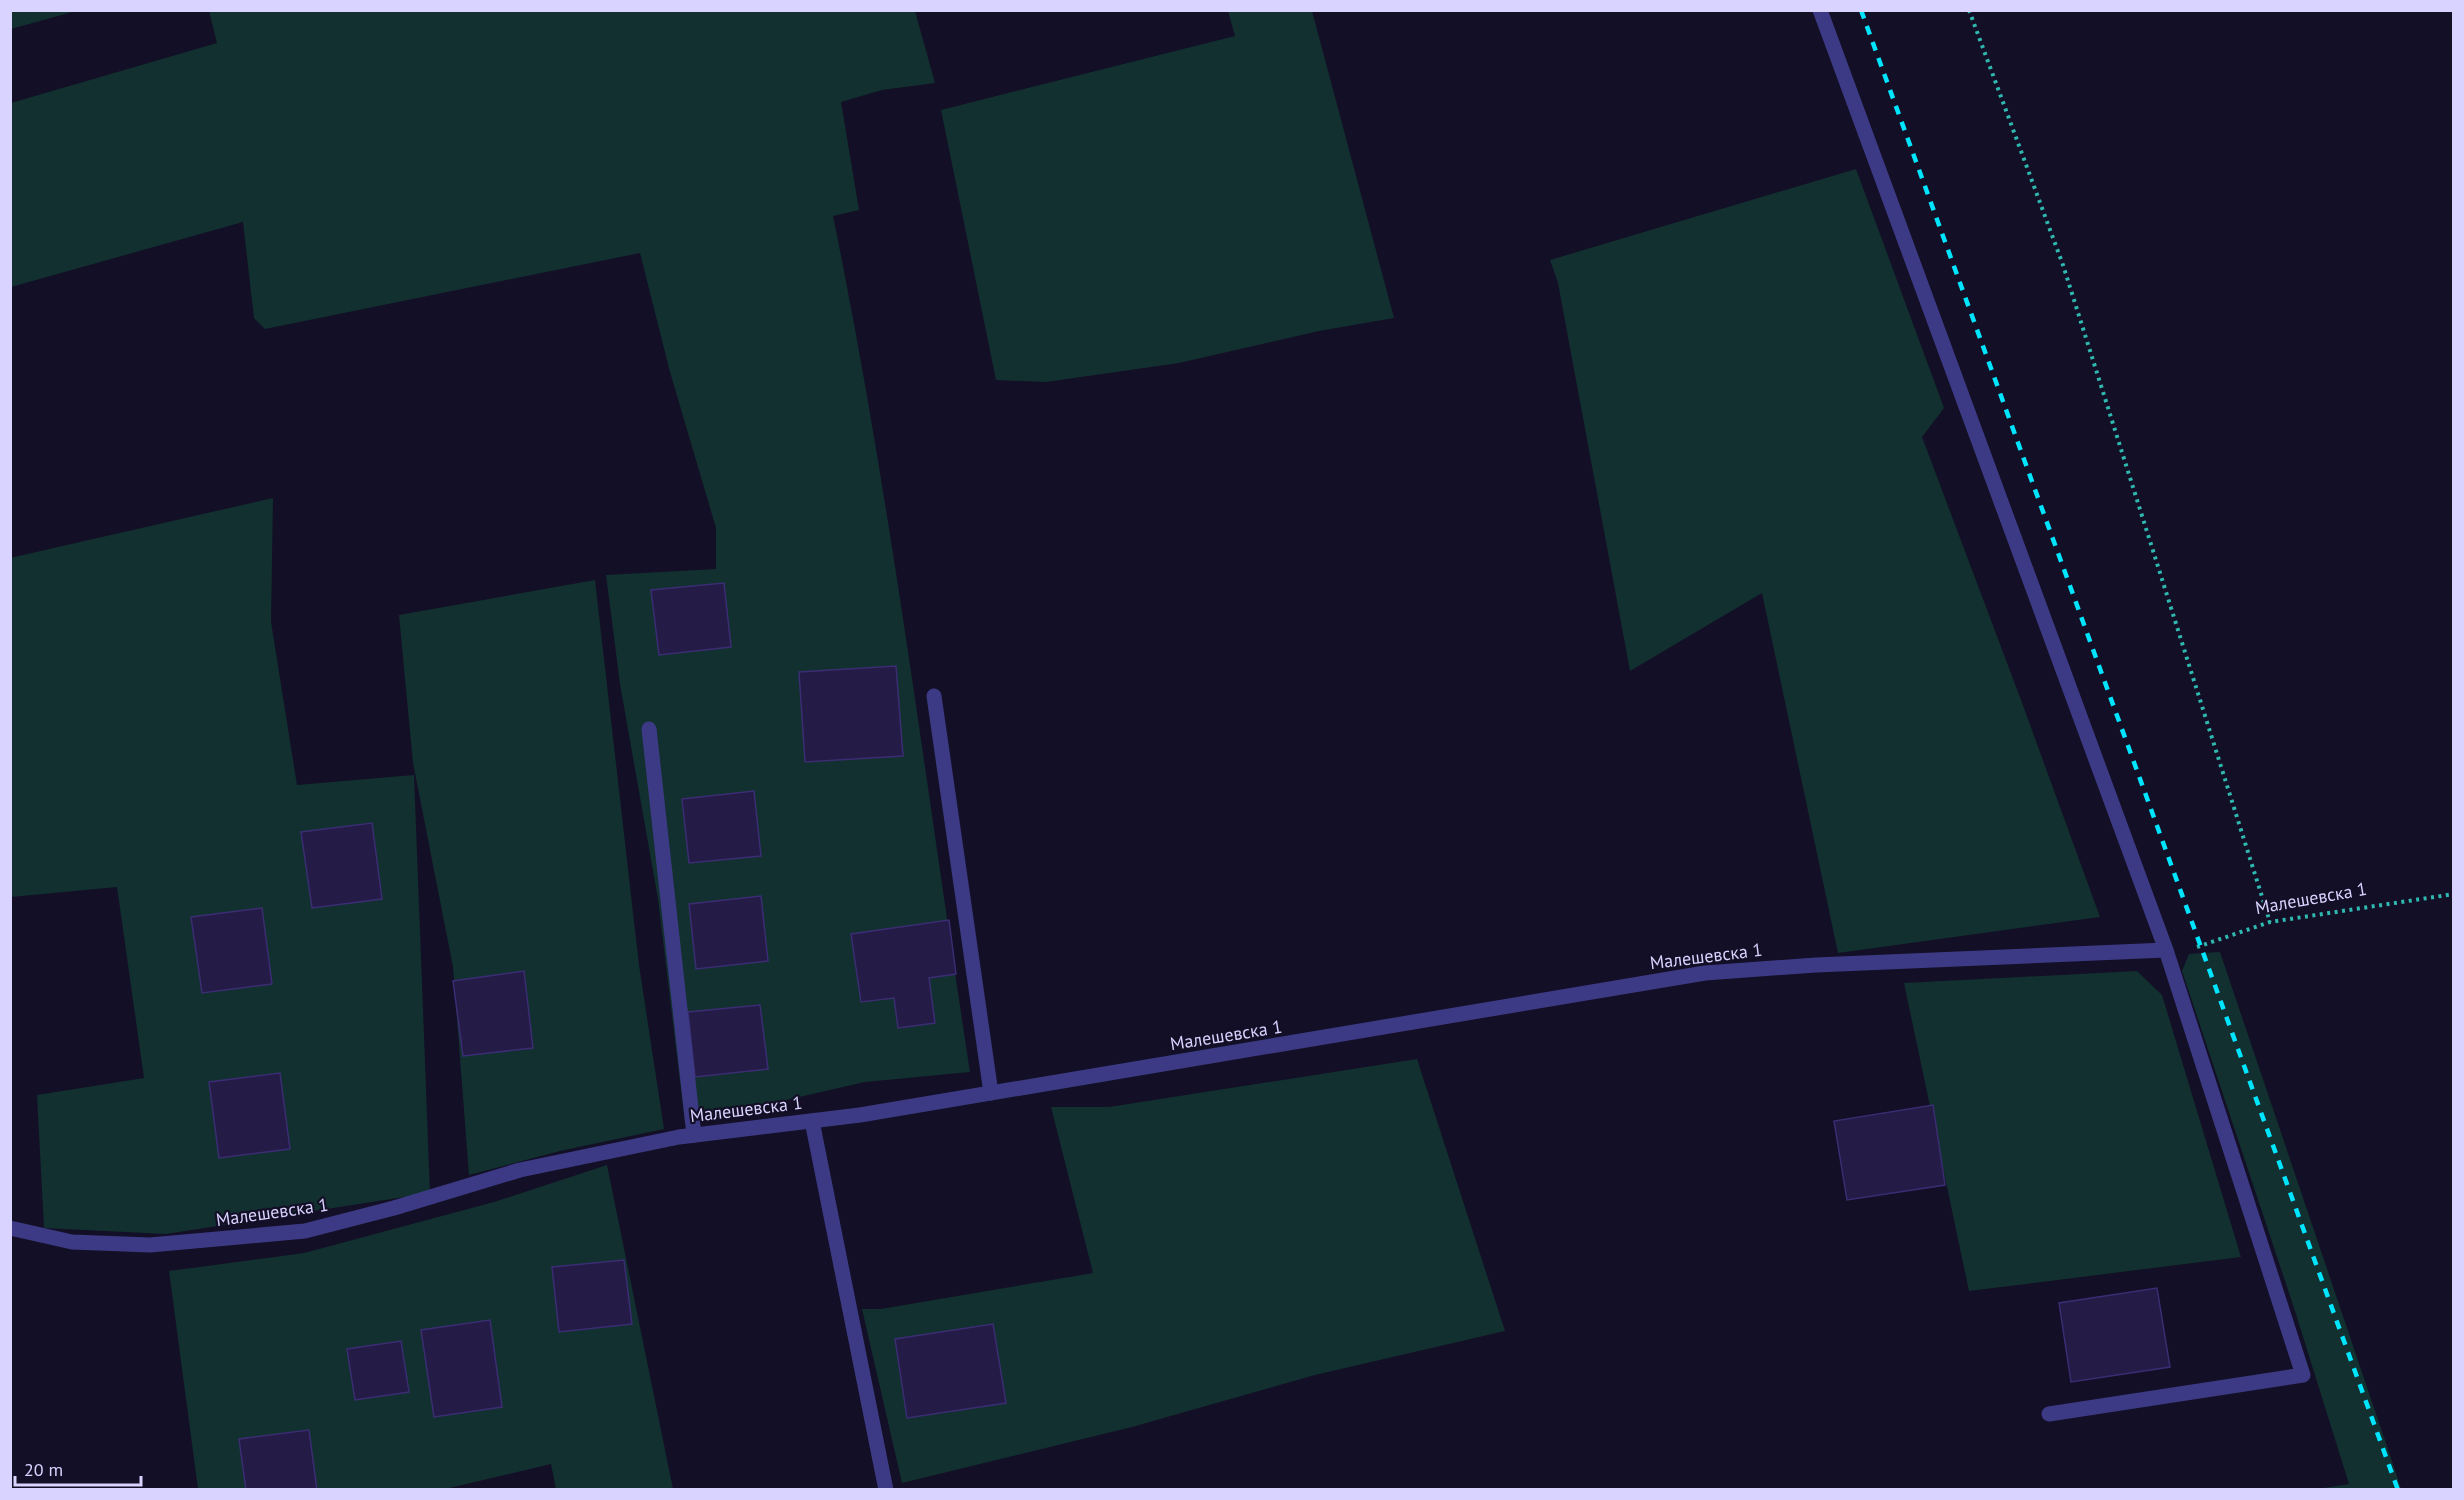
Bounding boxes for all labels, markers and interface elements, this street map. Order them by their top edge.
street label: Малешевска 1 [2253,877,2369,919]
street label: Малешевска 1 [1649,938,1763,974]
street label: Малешевска 1 [1168,1015,1284,1055]
street label: Малешевска 1 [689,1091,803,1127]
street label: Малешевска 1 [214,1193,330,1231]
scale bar [15,1449,141,1487]
text: 20 m [24,1458,63,1481]

